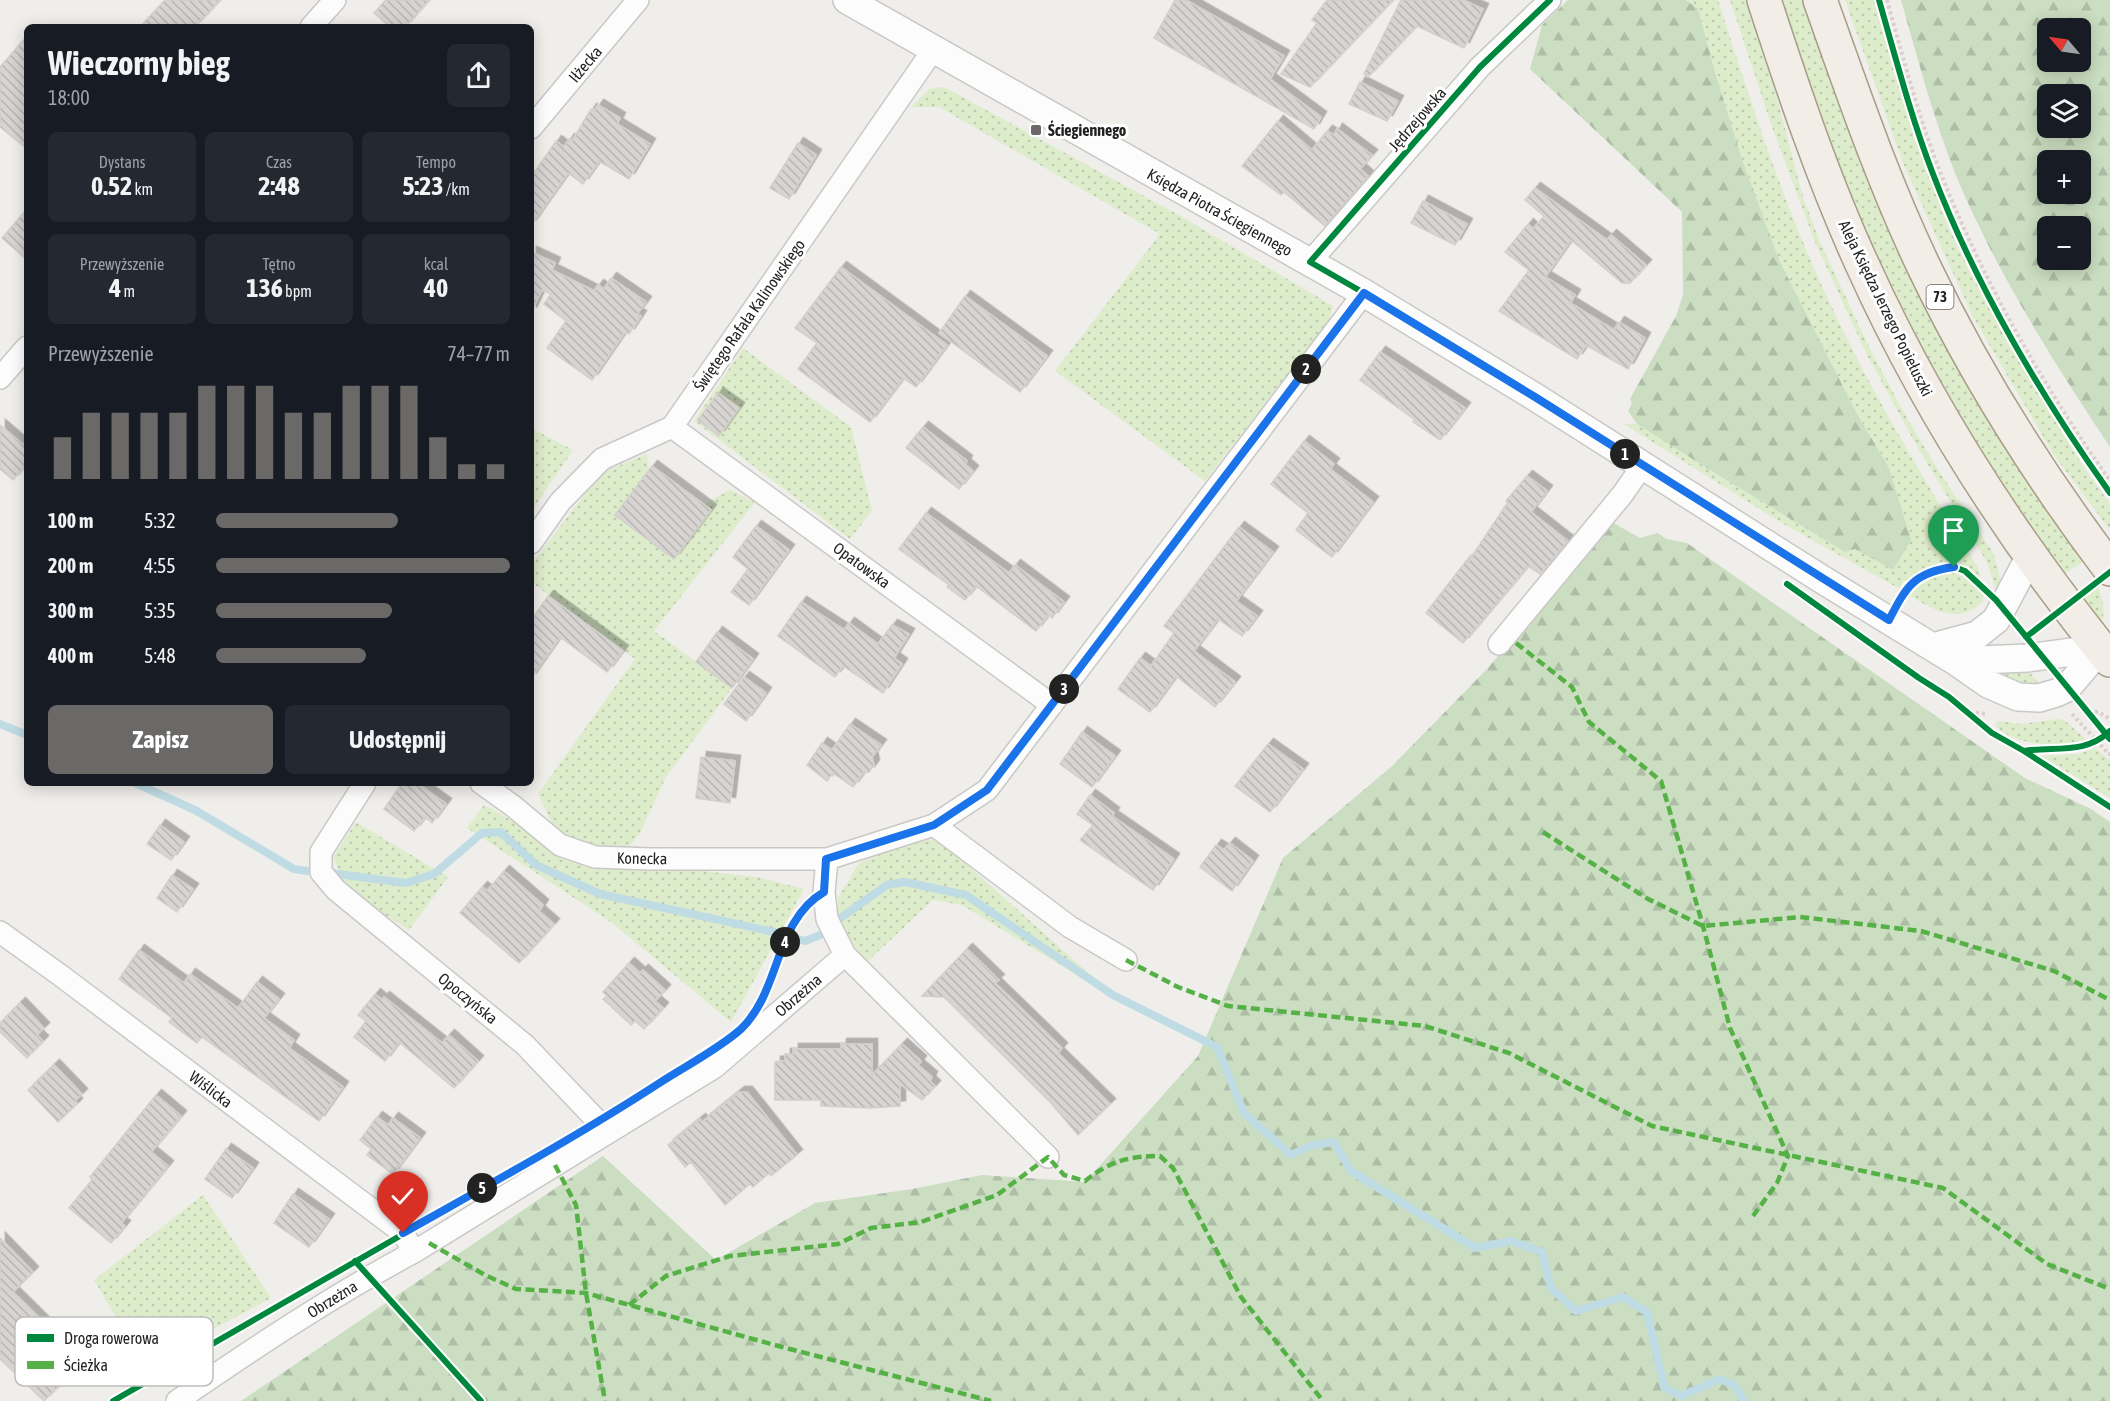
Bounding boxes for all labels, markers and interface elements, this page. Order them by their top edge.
north arrow [2037,18,2091,72]
map controls [2037,18,2091,270]
street label: Iłżecka [565,42,605,86]
text: Wieczorny bieg [48,44,230,82]
button: share [447,44,510,107]
street label: Jędrzejowska [1385,84,1450,155]
button: layers [2037,84,2091,138]
text: 18:00 [48,86,90,109]
place label: Ściegiennego [1048,120,1127,139]
marker: Ściegiennego [1029,123,1043,137]
button: + [2037,150,2091,204]
text: Dystans [99,153,145,171]
text: Czas [266,153,292,171]
text: Tempo [416,153,456,171]
street label: Księdza Piotra Ściegiennego [1144,164,1296,260]
text: 0.52 [91,171,132,201]
text: 2:48 [258,171,300,201]
text: 5:23 [402,171,444,201]
text: km [132,180,153,198]
text: /km [444,180,470,198]
button: − [2037,216,2091,270]
street label: Aleja Księdza Jerzego Popiełuszki [1835,217,1936,399]
street label: Świętego Rafała Kalinowskiego [689,235,809,395]
text: Przewyższenie [80,255,164,273]
text: Tętno [262,255,296,273]
text: kcal [424,255,448,273]
text: 4 [109,273,121,303]
text: 136 [246,273,283,303]
text: 40 [424,273,448,303]
text: m [121,282,135,300]
text: bpm [283,282,312,300]
road number: 73 [1926,285,1954,309]
text: Przewyższenie [48,342,153,365]
text: 74–77 m [447,342,510,365]
pin: 2 [1291,354,1321,384]
text: 2 [1302,360,1310,378]
pin: 1 [1610,439,1640,469]
text: 1 [1621,445,1629,463]
pin [1928,505,1979,567]
text: 100 m [48,509,93,532]
text: 5:32 [144,509,176,532]
icon: arrive [1937,514,1970,547]
street label: Opatowska [829,538,894,592]
text: 200 m [48,554,93,577]
text: 4:55 [144,554,176,577]
text: 300 m [48,599,93,622]
text: 5:35 [144,599,176,622]
text: 400 m [48,644,93,667]
text: 5:48 [144,644,176,667]
pin: 3 [1049,674,1079,704]
text: 3 [1060,680,1068,698]
button: Zapisz [48,705,273,774]
button: Udostępnij [285,705,510,774]
street label: Konecka [617,849,667,867]
pin: 4 [770,927,800,957]
text: 4 [781,933,789,951]
street label: Opoczyńska [434,969,501,1028]
street label: Obrzeżna [771,970,825,1020]
street label: Wiślicka [186,1067,236,1111]
pin [377,1171,428,1233]
pin: 5 [467,1173,497,1203]
text: 5 [478,1179,486,1197]
icon: check [386,1180,419,1213]
street label: Obrzeżna [304,1277,360,1321]
legend [15,1317,213,1386]
text: Droga rowerowa [64,1329,159,1348]
text: Ścieżka [64,1355,108,1374]

